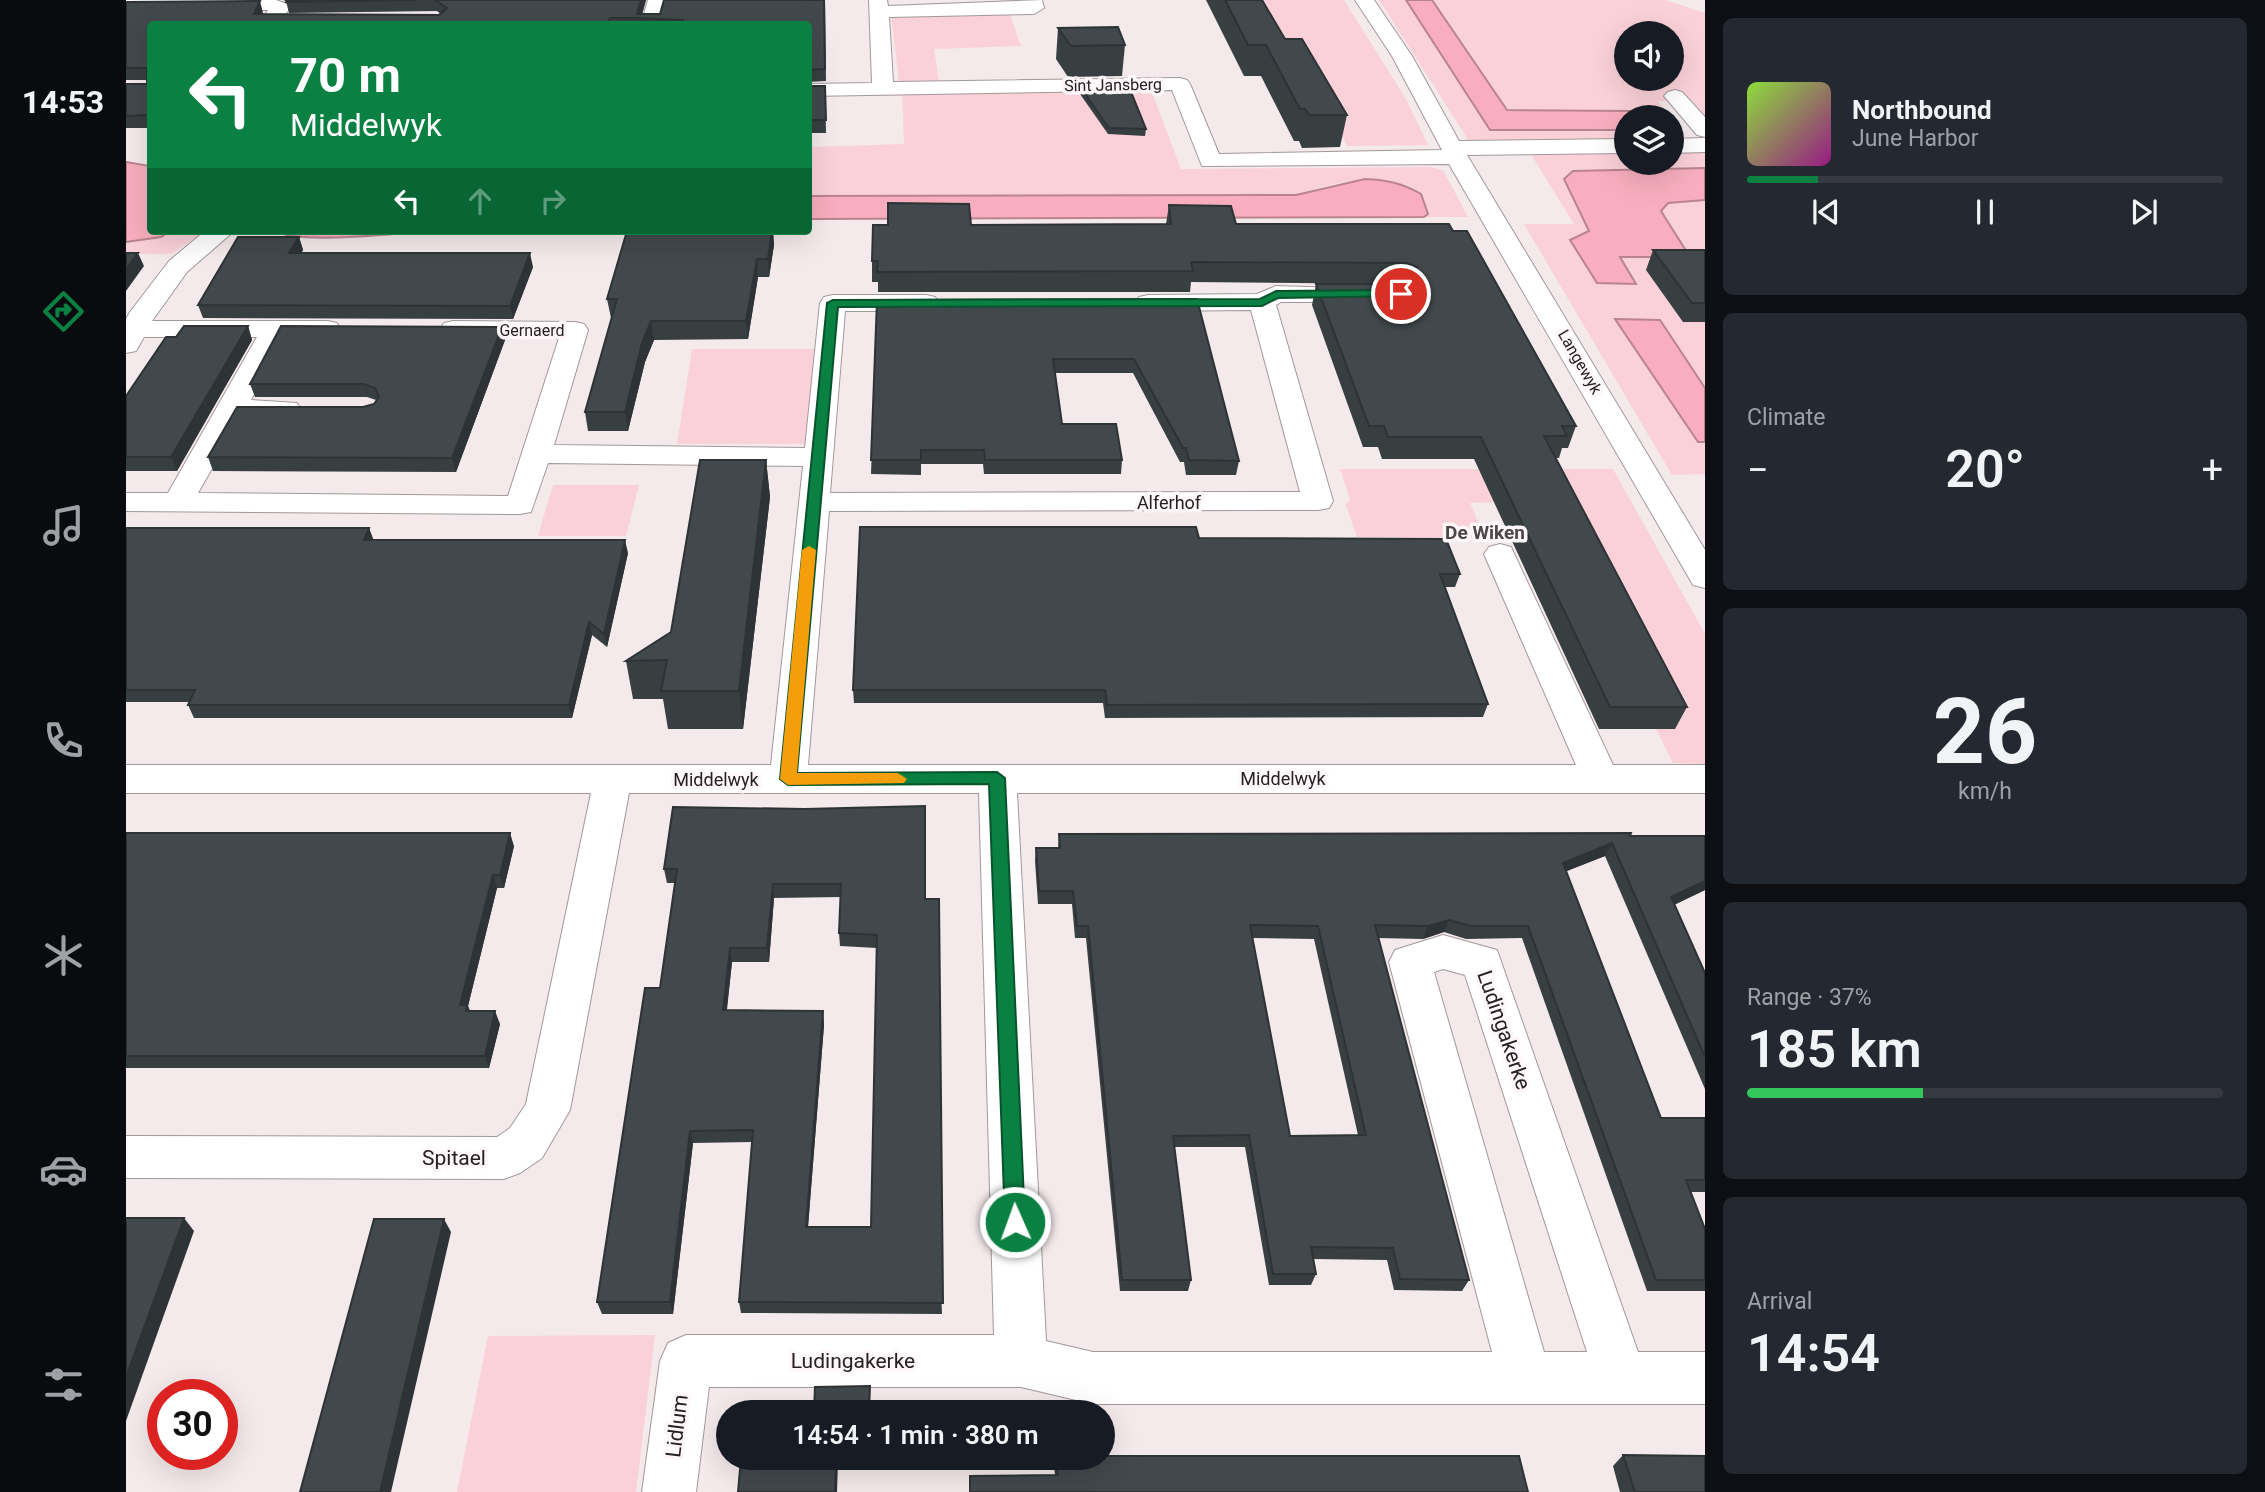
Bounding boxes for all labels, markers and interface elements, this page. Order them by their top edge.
map controls [1614,21,1684,175]
button: sound [1614,21,1684,91]
text: 70 m [290,47,401,104]
icon: left [175,49,266,140]
street label: Sint Jansberg [1064,75,1162,95]
text: 14:53 [22,83,104,121]
text: Northbound [1852,95,1992,125]
button: layers [1614,105,1684,175]
text: Middelwyk [290,106,442,144]
text: June Harbor [1852,125,1979,152]
icon: left [388,182,426,220]
icon: ahead [461,182,499,220]
icon: right [534,182,572,220]
icon: previous [1807,193,1845,231]
icon: pause [1966,193,2004,231]
icon: next [2125,193,2163,231]
pin [1371,264,1431,324]
icon: arrive [1382,275,1420,313]
icon: directions [39,287,88,336]
street label: Gernaerd [499,321,565,340]
street label: Langewyk [1554,326,1607,398]
text: Climate [1747,404,1826,431]
text: 20° [1945,439,2025,500]
text: − [1747,448,1769,492]
text: + [2201,448,2223,492]
street label: Alferhof [1137,492,1202,513]
icon: music [39,501,88,550]
district label: De Wiken [1445,521,1525,544]
text: 26 [1933,679,2037,785]
icon: phone [39,716,88,765]
street label: Middelwyk [1240,768,1327,789]
street label: Middelwyk [673,769,760,790]
text: km/h [1958,778,2012,805]
icon: climate [39,931,88,980]
street label: Ludingakerke [1472,967,1536,1093]
text: Range · 37% [1747,984,1872,1011]
text: 185 km [1747,1019,1922,1080]
icon: car [39,1145,88,1194]
street label: Spitael [422,1146,486,1170]
position arrow [978,1185,1052,1259]
text: Arrival [1747,1288,1812,1315]
text: 14:54 [1747,1323,1880,1384]
street label: Ludingakerke [791,1349,915,1373]
icon: filters [39,1360,88,1409]
speed limit sign: 30 [147,1379,238,1470]
street label: Lidlum [661,1393,693,1459]
text: 14:54 · 1 min · 380 m [792,1420,1039,1450]

